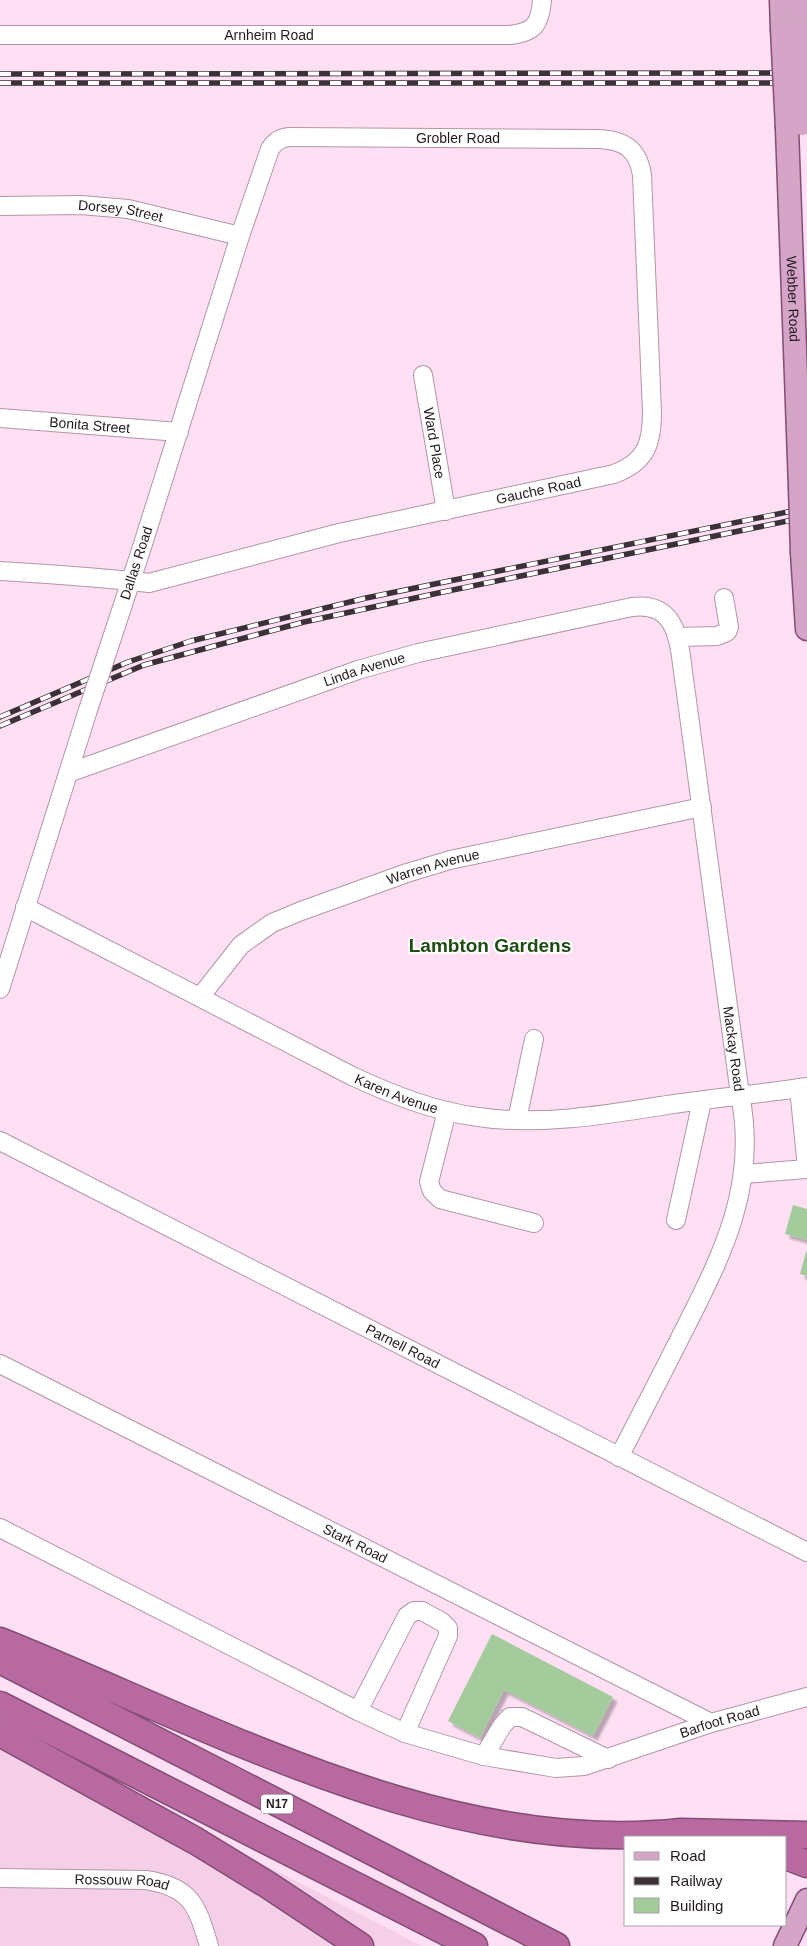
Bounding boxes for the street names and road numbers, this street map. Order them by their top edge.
street label: Arnheim Road [224,27,314,43]
street label: Grobler Road [416,130,500,146]
street label: Dorsey Street [77,197,165,225]
street label: Webber Road [784,256,803,342]
street label: Ward Place [421,406,448,480]
street label: Bonita Street [49,414,131,436]
street label: Gauche Road [495,473,582,507]
street label: Dallas Road [117,524,155,602]
street label: Linda Avenue [321,649,407,690]
street label: Warren Avenue [384,846,481,888]
street label: Mackay Road [720,1005,747,1092]
street label: Karen Avenue [352,1070,440,1117]
street label: Parnell Road [363,1321,443,1372]
street label: Stark Road [320,1520,390,1566]
street label: Barfoot Road [677,1702,761,1741]
road number: N17 [261,1795,293,1814]
street label: Rossouw Road [74,1871,172,1893]

